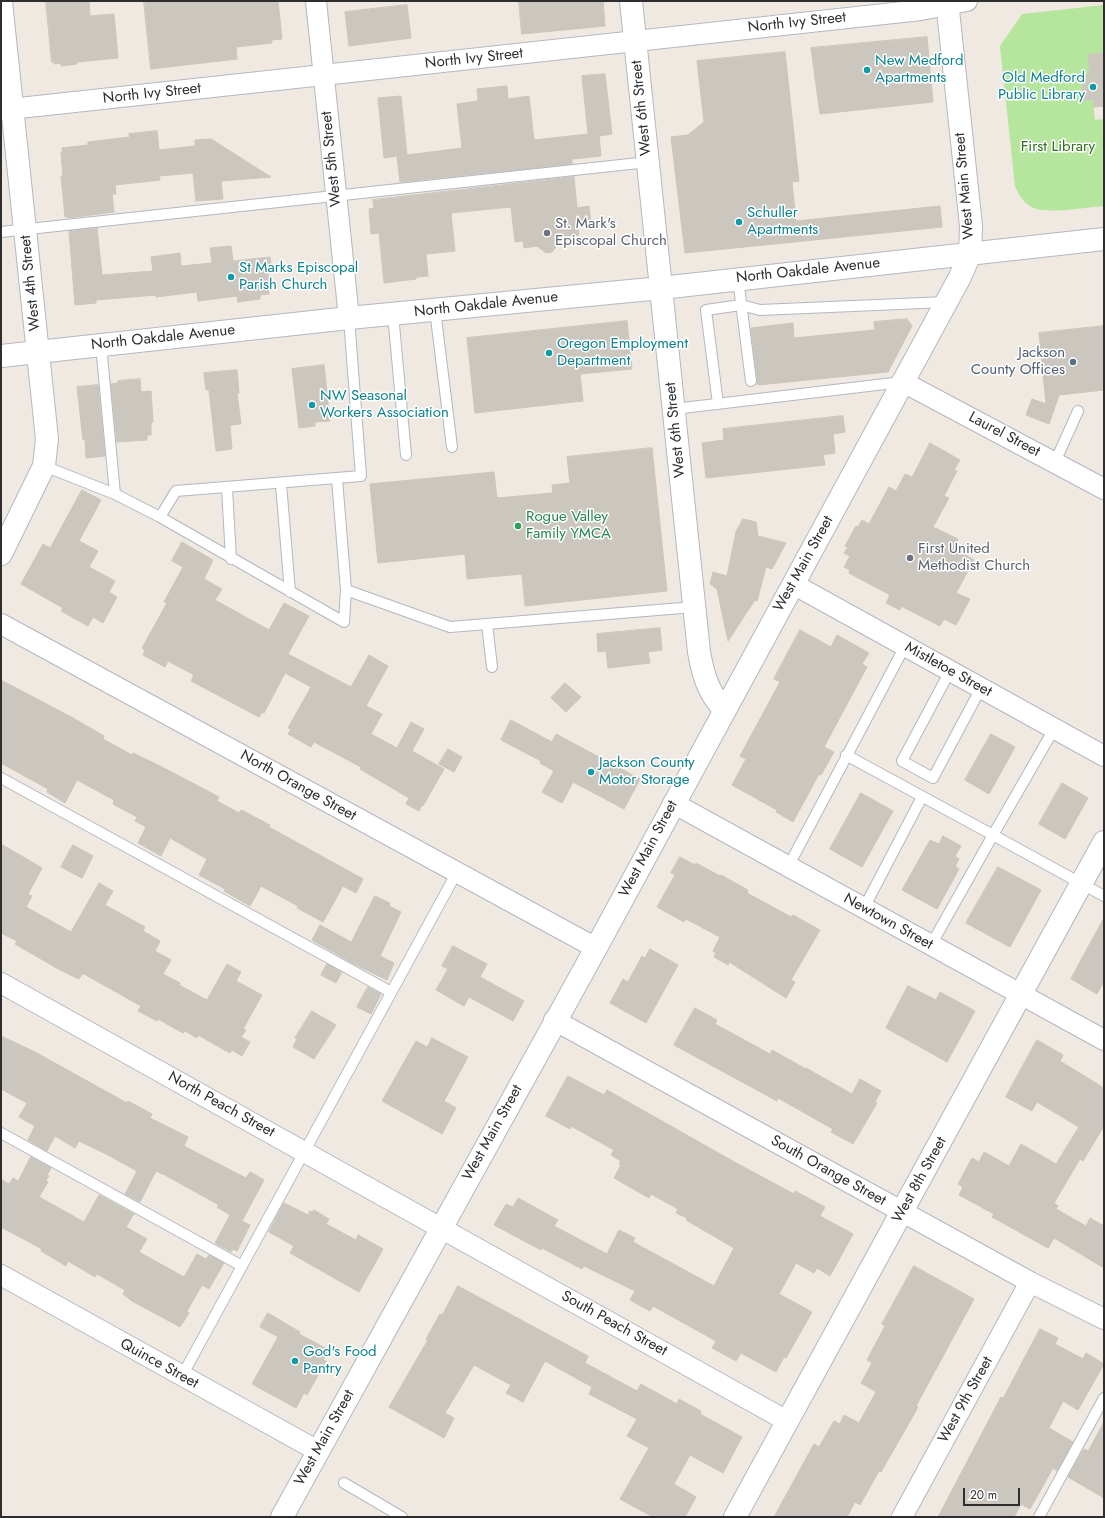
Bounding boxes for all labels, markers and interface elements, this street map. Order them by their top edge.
street label: North Ivy Street [747,9,847,37]
street label: North Ivy Street [424,45,524,73]
place label: New Medford Apartments [875,52,963,87]
street label: West 6th Street [628,59,656,157]
marker: New Medford Apartments [862,65,872,75]
place label: Old Medford Public Library [998,69,1085,104]
street label: North Ivy Street [102,80,202,108]
marker: Old Medford Public Library [1088,82,1098,92]
street label: West 5th Street [318,110,346,208]
street label: West Main Street [951,132,979,240]
park label: First Library [1021,138,1095,156]
place label: Schuller Apartments [747,204,818,239]
place label: St. Mark's Episcopal Church [555,215,667,250]
marker: Schuller Apartments [734,217,744,227]
marker: St. Mark's Episcopal Church [542,228,552,238]
street label: West 4th Street [17,234,45,332]
street label: North Oakdale Avenue [735,254,881,288]
place label: St Marks Episcopal Parish Church [239,259,358,294]
marker: St Marks Episcopal Parish Church [226,272,236,282]
street label: North Oakdale Avenue [413,288,559,322]
street label: North Oakdale Avenue [90,321,236,355]
place label: Oregon Employment Department [557,335,688,370]
place label: Jackson County Offices [971,344,1065,379]
marker: Oregon Employment Department [544,348,554,358]
marker: Jackson County Offices [1068,357,1078,367]
street label: West 6th Street [662,381,690,479]
place label: NW Seasonal Workers Association [320,387,449,422]
marker: NW Seasonal Workers Association [307,400,317,410]
street label: Laurel Street [965,409,1043,461]
place label: Rogue Valley Family YMCA [526,508,611,543]
street label: West Main Street [770,513,838,615]
marker: Rogue Valley Family YMCA [513,521,523,531]
place label: First United Methodist Church [918,540,1030,575]
marker: First United Methodist Church [905,553,915,563]
street label: Mistletoe Street [901,639,995,701]
street label: North Orange Street [237,747,359,825]
place label: Jackson County Motor Storage [599,754,695,789]
marker: Jackson County Motor Storage [586,767,596,777]
street label: West Main Street [616,798,682,900]
street label: Newtown Street [840,890,936,954]
street label: North Peach Street [165,1068,277,1142]
street label: West Main Street [459,1082,527,1184]
street label: South Orange Street [767,1132,889,1210]
street label: West 8th Street [889,1134,951,1226]
street label: South Peach Street [558,1287,670,1361]
street label: Quince Street [117,1335,201,1393]
place label: God's Food Pantry [303,1343,377,1378]
street label: West 9th Street [935,1354,997,1446]
marker: God's Food Pantry [290,1356,300,1366]
street label: West Main Street [291,1387,359,1489]
scale bar [965,1480,1022,1506]
text: 20 m [970,1486,997,1504]

